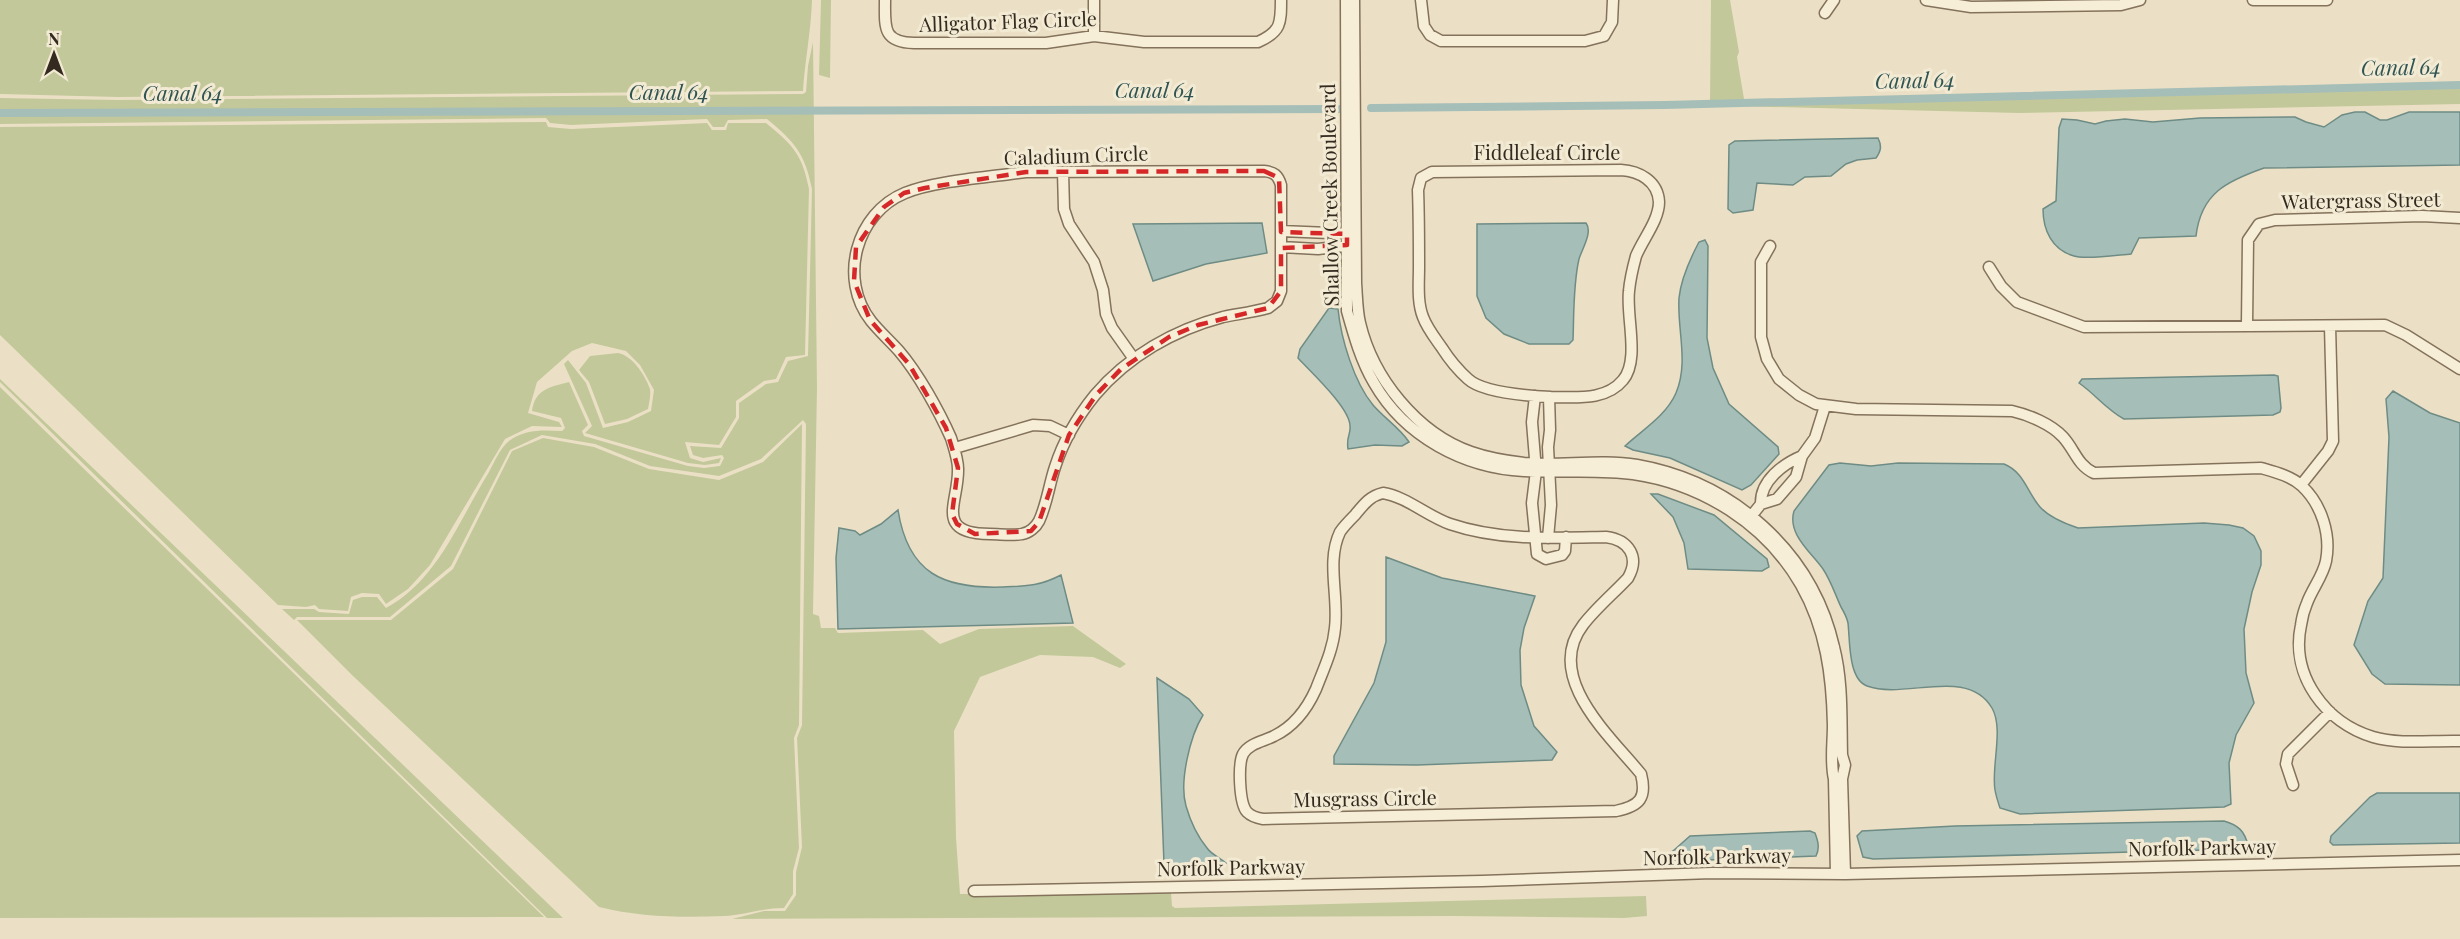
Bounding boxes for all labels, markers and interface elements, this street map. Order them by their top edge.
street label: Alligator Flag Circle [918,4,1097,37]
north arrow [24,24,84,84]
text: N [48,28,60,49]
water label: Canal 64 [2361,51,2441,81]
water label: Canal 64 [1875,64,1955,94]
water label: Canal 64 [1115,75,1195,103]
water label: Canal 64 [629,77,709,105]
water label: Canal 64 [143,78,223,106]
street label: Shallow Creek Boulevard [1313,83,1344,307]
street label: Caladium Circle [1003,138,1149,171]
street label: Fiddleleaf Circle [1474,138,1620,165]
street label: Watergrass Street [2280,185,2442,214]
street label: Musgrass Circle [1293,783,1437,812]
street label: Norfolk Parkway [2128,832,2276,861]
street label: Norfolk Parkway [1643,841,1791,870]
street label: Norfolk Parkway [1157,852,1305,881]

